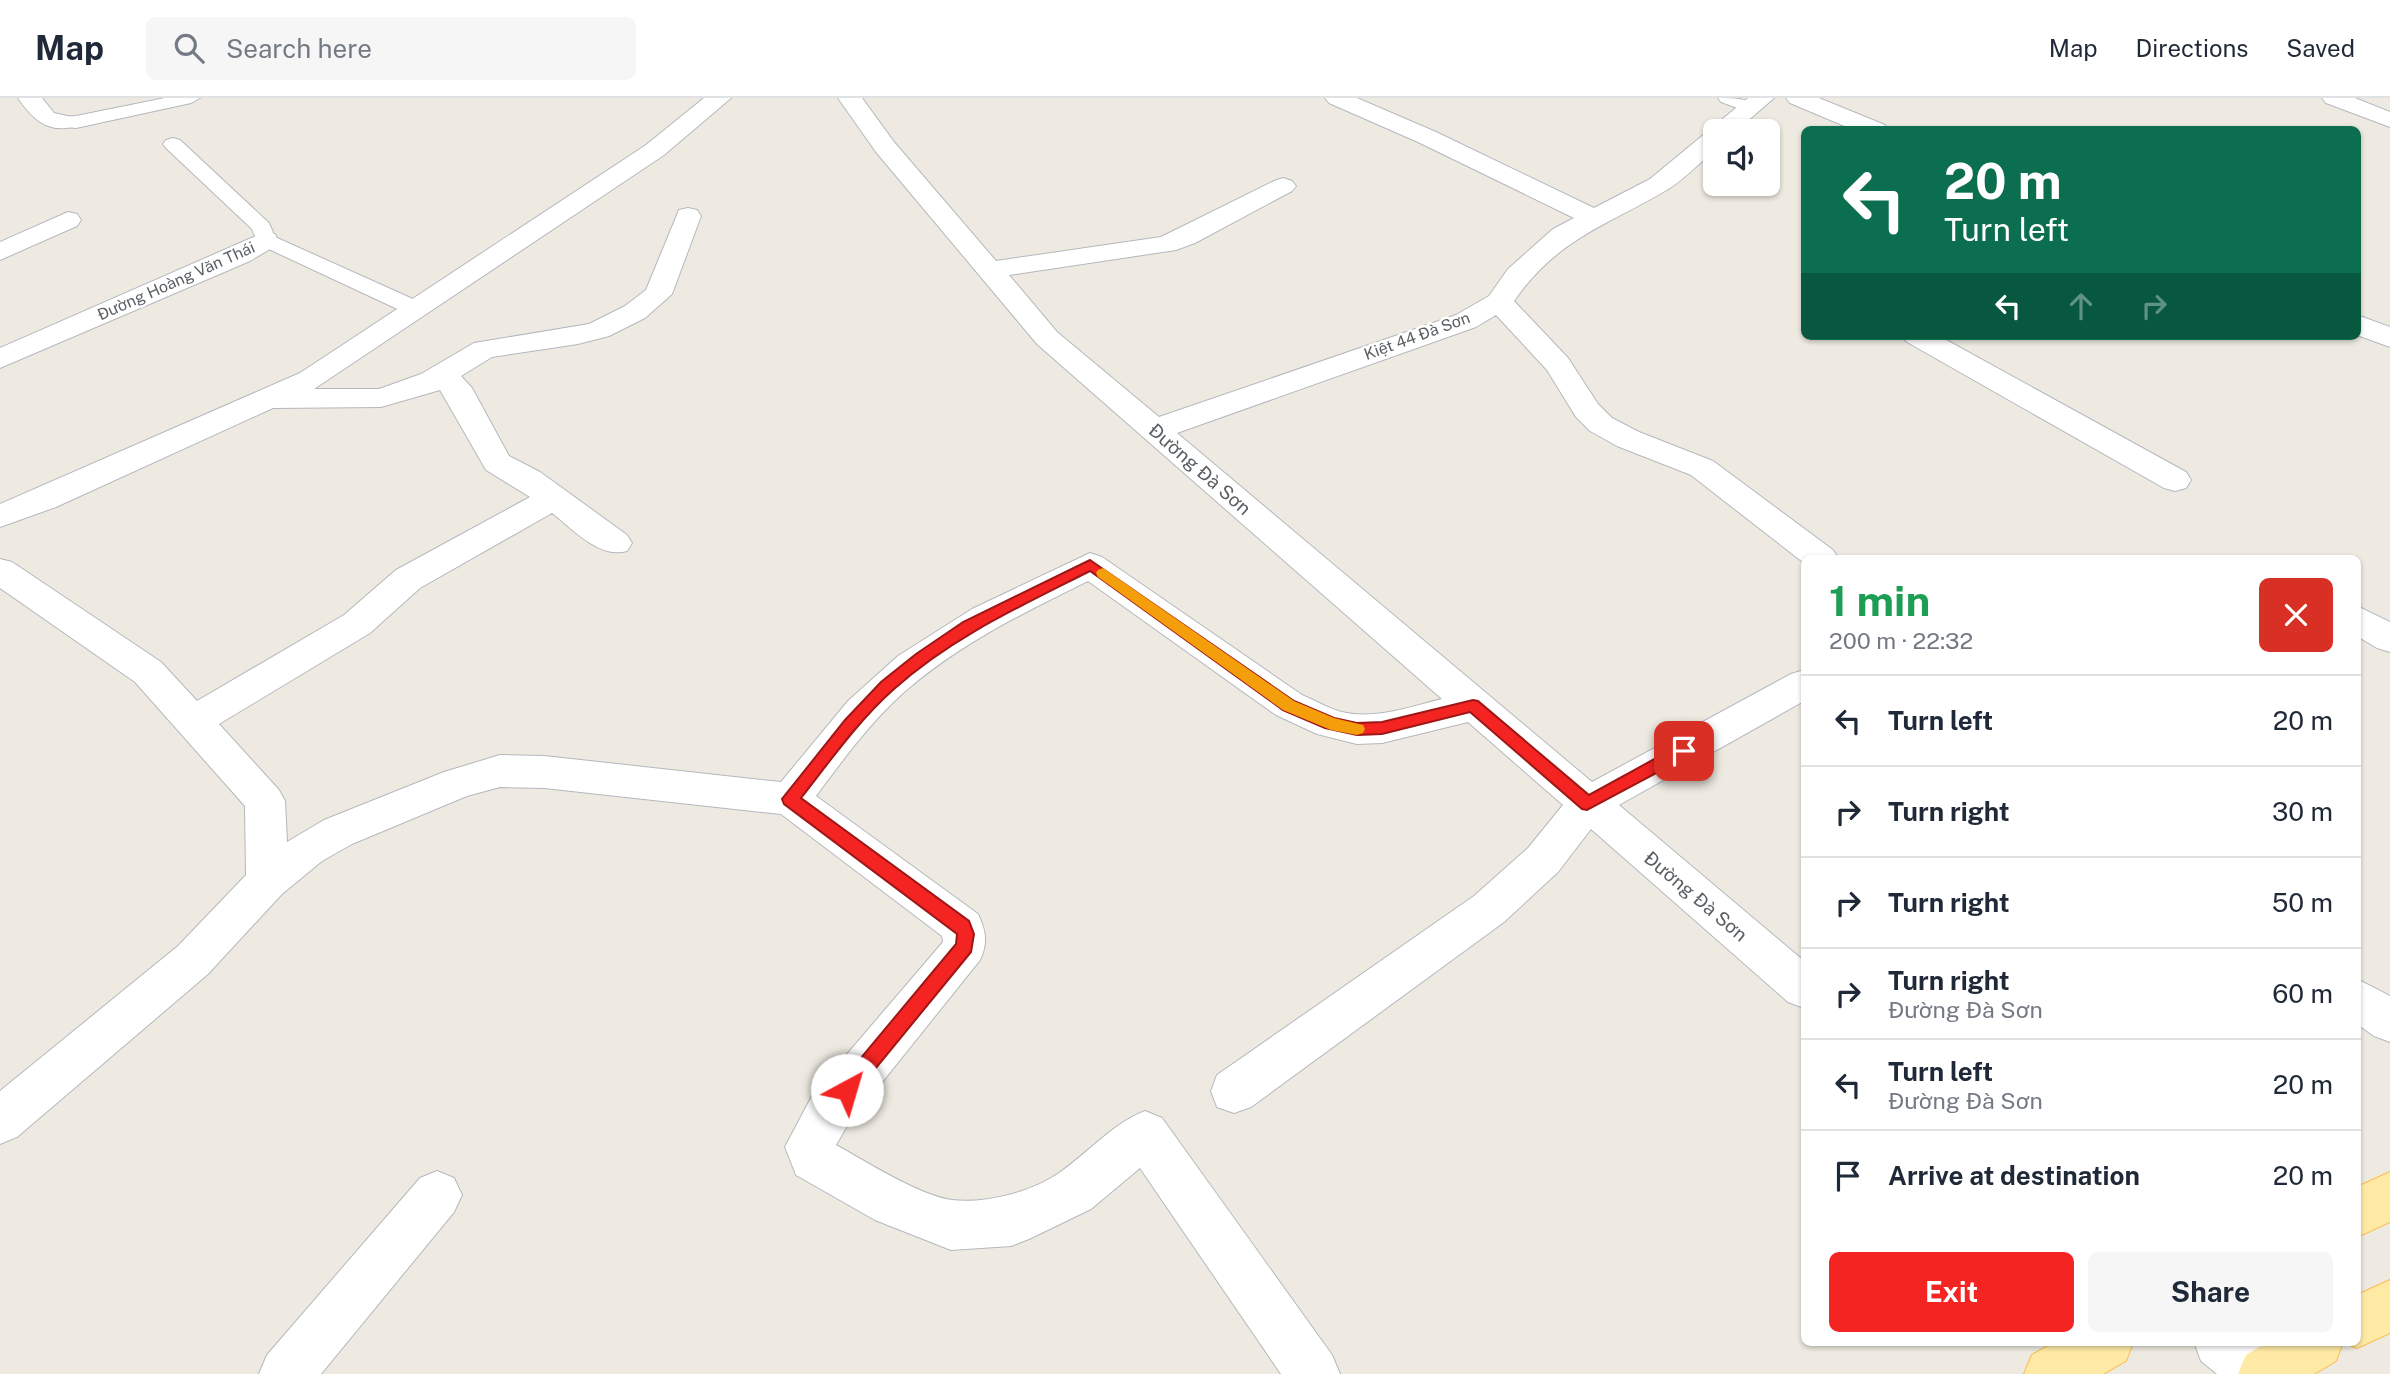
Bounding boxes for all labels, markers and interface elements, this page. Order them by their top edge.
search box [146,17,636,80]
text: Map [35,29,104,67]
icon: search [170,29,208,67]
text: Search here [226,33,372,64]
text: Map [2049,34,2098,62]
text: Directions [2136,34,2248,62]
text: Saved [2286,34,2355,62]
map controls [1703,119,1780,196]
button: sound [1703,119,1780,196]
text: 20 m [1944,152,2062,210]
icon: left [1829,154,1920,245]
text: Turn left [1944,211,2069,248]
street label: Đường Hoàng Văn Thái [94,238,258,324]
icon: left [1989,287,2027,325]
icon: ahead [2062,287,2100,325]
icon: right [2135,287,2173,325]
street label: Kiệt 44 Đà Sơn [1361,308,1473,364]
street label: Đường Đà Sơn [1145,419,1255,519]
text: 1 min [1829,576,1930,625]
button: close [2259,578,2333,652]
text: 200 m · 22:32 [1829,627,1973,654]
icon: left [1829,702,1867,740]
text: Turn left [1888,705,1993,736]
text: 20 m [2273,705,2333,736]
pin [1654,721,1714,781]
icon: arrive [1665,732,1703,770]
icon: right [1829,793,1867,831]
text: Turn right [1888,796,2010,827]
text: 30 m [2272,796,2333,827]
street label: Đường Đà Sơn [1640,846,1752,946]
icon: right [1829,884,1867,922]
text: Turn right [1888,887,2010,918]
text: 50 m [2272,887,2333,918]
text: Turn right [1888,965,2010,996]
icon: right [1829,975,1867,1013]
text: 60 m [2272,978,2333,1009]
text: Đường Đà Sơn [1888,996,2043,1023]
position arrow [810,1053,884,1127]
text: Turn left [1888,1056,1993,1087]
icon: left [1829,1066,1867,1104]
text: 20 m [2273,1069,2333,1100]
text: Đường Đà Sơn [1888,1087,2043,1114]
icon: arrive [1829,1157,1867,1195]
text: Arrive at destination [1888,1160,2140,1191]
text: 20 m [2273,1160,2333,1191]
button: Exit [1829,1252,2074,1332]
button: Share [2088,1252,2333,1332]

